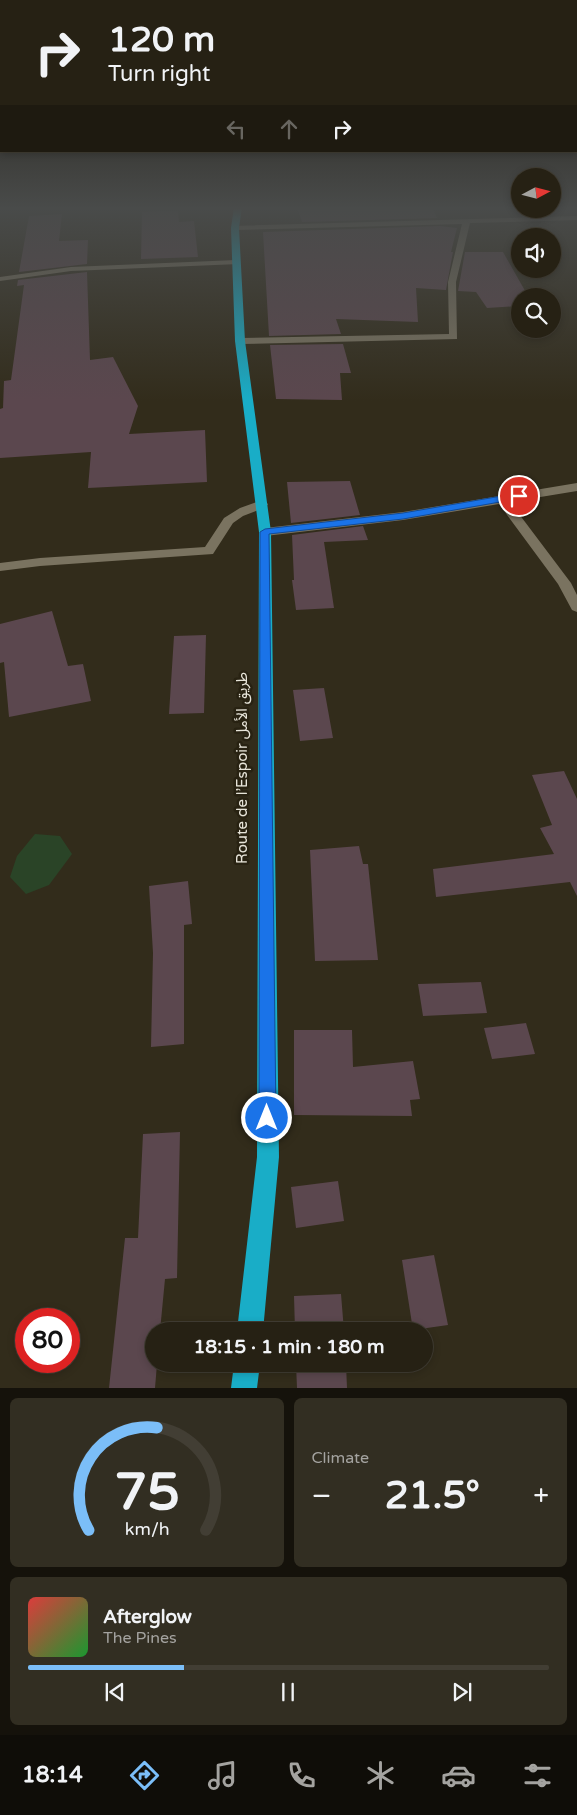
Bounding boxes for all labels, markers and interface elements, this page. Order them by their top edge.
text: 120 m [108,19,215,61]
icon: right [25,20,90,85]
text: Turn right [108,61,210,87]
icon: left [222,115,250,143]
icon: ahead [275,115,303,143]
icon: right [328,115,356,143]
north arrow [511,168,561,218]
map controls [511,168,561,338]
button: sound [511,228,561,278]
button: search [511,288,561,338]
pin [498,475,540,517]
icon: arrive [505,482,533,510]
street label: Route de l’Espoir طريق الأمل [233,672,252,864]
position arrow [240,1091,292,1143]
speed limit sign: 80 [15,1308,80,1373]
text: 18:15 · 1 min · 180 m [193,1336,385,1358]
text: Climate [312,1448,369,1468]
text: 75 [114,1461,179,1524]
text: 21.5° [385,1473,480,1519]
text: − [312,1479,331,1513]
text: + [533,1479,549,1513]
text: km/h [124,1519,169,1540]
text: Afterglow [103,1606,192,1628]
text: The Pines [103,1628,177,1648]
icon: previous [101,1678,129,1706]
icon: pause [274,1678,302,1706]
icon: next [448,1678,476,1706]
icon: directions [127,1758,162,1793]
icon: music [205,1758,240,1793]
icon: phone [284,1758,319,1793]
icon: climate [363,1758,398,1793]
icon: car [441,1758,476,1793]
icon: filters [520,1758,555,1793]
text: 18:14 [22,1762,83,1788]

